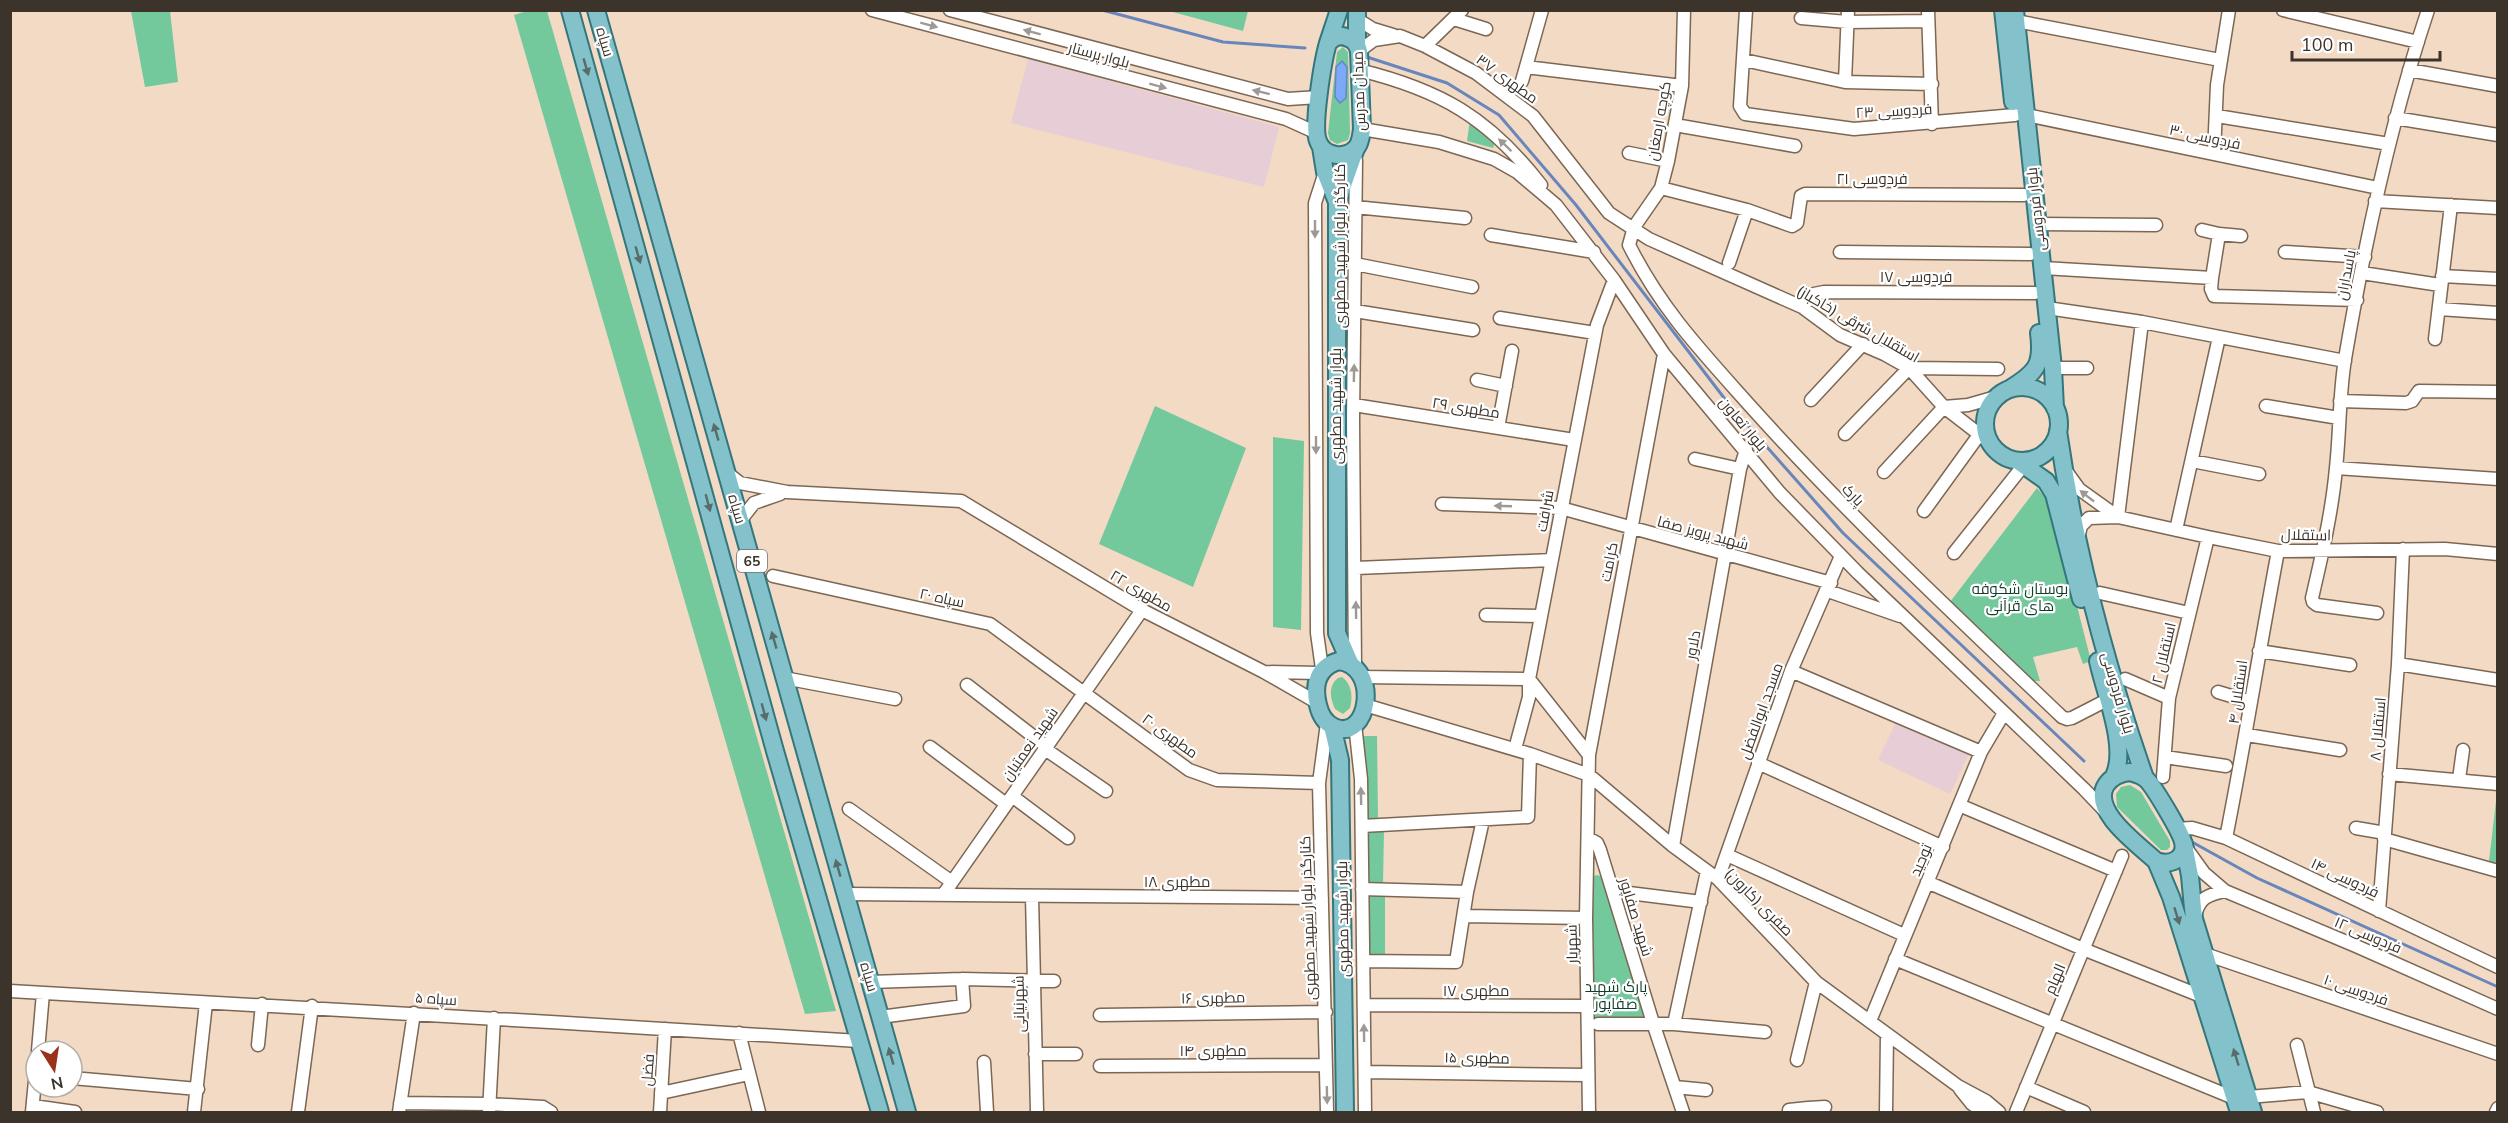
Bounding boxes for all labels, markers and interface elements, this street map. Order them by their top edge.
one-way arrow [919,21,938,31]
scale bar [2292,24,2440,62]
street label: سپاه [591,25,619,59]
one-way arrow [1023,27,1041,37]
text: 100 m [2301,33,2353,57]
street label: بلوار پرستار [1065,37,1132,73]
street label: مطهری ۳۷ [1472,50,1542,108]
street label: میدان مدرس [1348,51,1370,131]
one-way arrow [582,58,591,76]
street label: کوچه ارمغان [1642,80,1676,162]
one-way arrow [1149,81,1167,91]
one-way arrow [1252,87,1271,97]
street label: فردوسی ۲۳ [1855,99,1933,123]
street label: فردوسی ۳۰ [2167,120,2243,154]
one-way arrow [1498,138,1512,152]
street label: کنارگذر بلوار شهید مطهری [1330,164,1350,328]
street label: بلوار فردوسی [2022,166,2050,252]
street label: فردوسی ۲۱ [1836,169,1908,189]
one-way arrow [1310,220,1320,239]
one-way arrow [634,245,644,264]
street label: پاسداران [2331,248,2361,302]
street label: فردوسی ۱۷ [1880,267,1952,287]
street label: استقلال شرقی (خاکباز) [1793,281,1923,367]
street label: بلوار شهید مطهری [1326,348,1346,464]
one-way arrow [1349,363,1359,382]
street label: مطهری ۲۹ [1431,393,1501,423]
street label: بلوار تعاون [1714,393,1772,455]
one-way arrow [711,423,720,441]
one-way arrow [1311,436,1321,455]
street label: پارک [1837,479,1869,511]
street label: شرافت [1532,489,1558,533]
one-way arrow [2079,489,2095,502]
street label: سپاه [723,492,751,526]
one-way arrow [703,494,713,512]
one-way arrow [1493,502,1512,511]
street label: شهید پرویز صفا [1655,511,1751,555]
street label: استقلال [2281,525,2331,545]
street label: کرامت [1595,541,1623,583]
road number: 65 [737,550,767,572]
street label: مطهری ۲۲ [1106,565,1176,617]
park label: بوستان شکوفه های قرآنی [1972,579,2068,616]
street label: سپاه ۲۰ [918,583,966,613]
one-way arrow [1351,600,1361,619]
street label: استقلال ۲ [2147,620,2181,686]
street label: دلاور [1680,629,1705,662]
one-way arrow [769,631,778,649]
street label: بلوار فردوسی [2097,650,2139,736]
street label: استقلال ۴ [2224,659,2252,725]
street label: مسجد ابوالفضل [1734,660,1788,762]
street label: استقلال ۸ [2365,696,2391,762]
one-way arrow [760,703,769,721]
street label: شهید نعمتیان [997,703,1063,785]
street label: مطهری ۲۰ [1138,709,1202,763]
one-way arrow [1356,787,1366,806]
street label: کنارگذر بلوار شهید مطهری [1295,835,1321,1001]
street label: توحید [1905,841,1937,879]
street label: فردوسی ۱۴ [2308,853,2382,903]
one-way arrow [833,859,842,877]
street label: بلوار شهید مطهری [1332,861,1354,977]
street label: صفری (کارون) [1720,863,1798,941]
street label: مطهری ۱۸ [1144,872,1210,892]
street label: شهید صفاپور [1614,874,1657,959]
one-way arrow [2173,907,2182,925]
street label: فردوسی ۱۲ [2331,912,2405,958]
street label: شهریار [1562,924,1582,965]
street label: سپاه [855,960,883,994]
street label: الهام [2040,960,2070,998]
street label: فردوسی ۱۰ [2321,970,2391,1010]
street label: شهرنیانی [1009,975,1029,1033]
park label: پارک شهید صفاپور [1585,977,1647,1014]
street label: مطهری ۱۷ [1443,981,1509,1001]
street label: مطهری ۱۶ [1181,987,1245,1009]
street label: سپاه ۵ [414,988,458,1010]
one-way arrow [1359,1024,1369,1043]
north arrow [24,1039,84,1099]
street label: مطهری ۱۴ [1179,1041,1247,1061]
one-way arrow [886,1047,896,1065]
street label: مطهری ۱۵ [1444,1047,1510,1069]
one-way arrow [2231,1048,2240,1066]
street label: فضل [637,1053,659,1087]
text: N [49,1071,65,1095]
one-way arrow [1322,1086,1331,1105]

